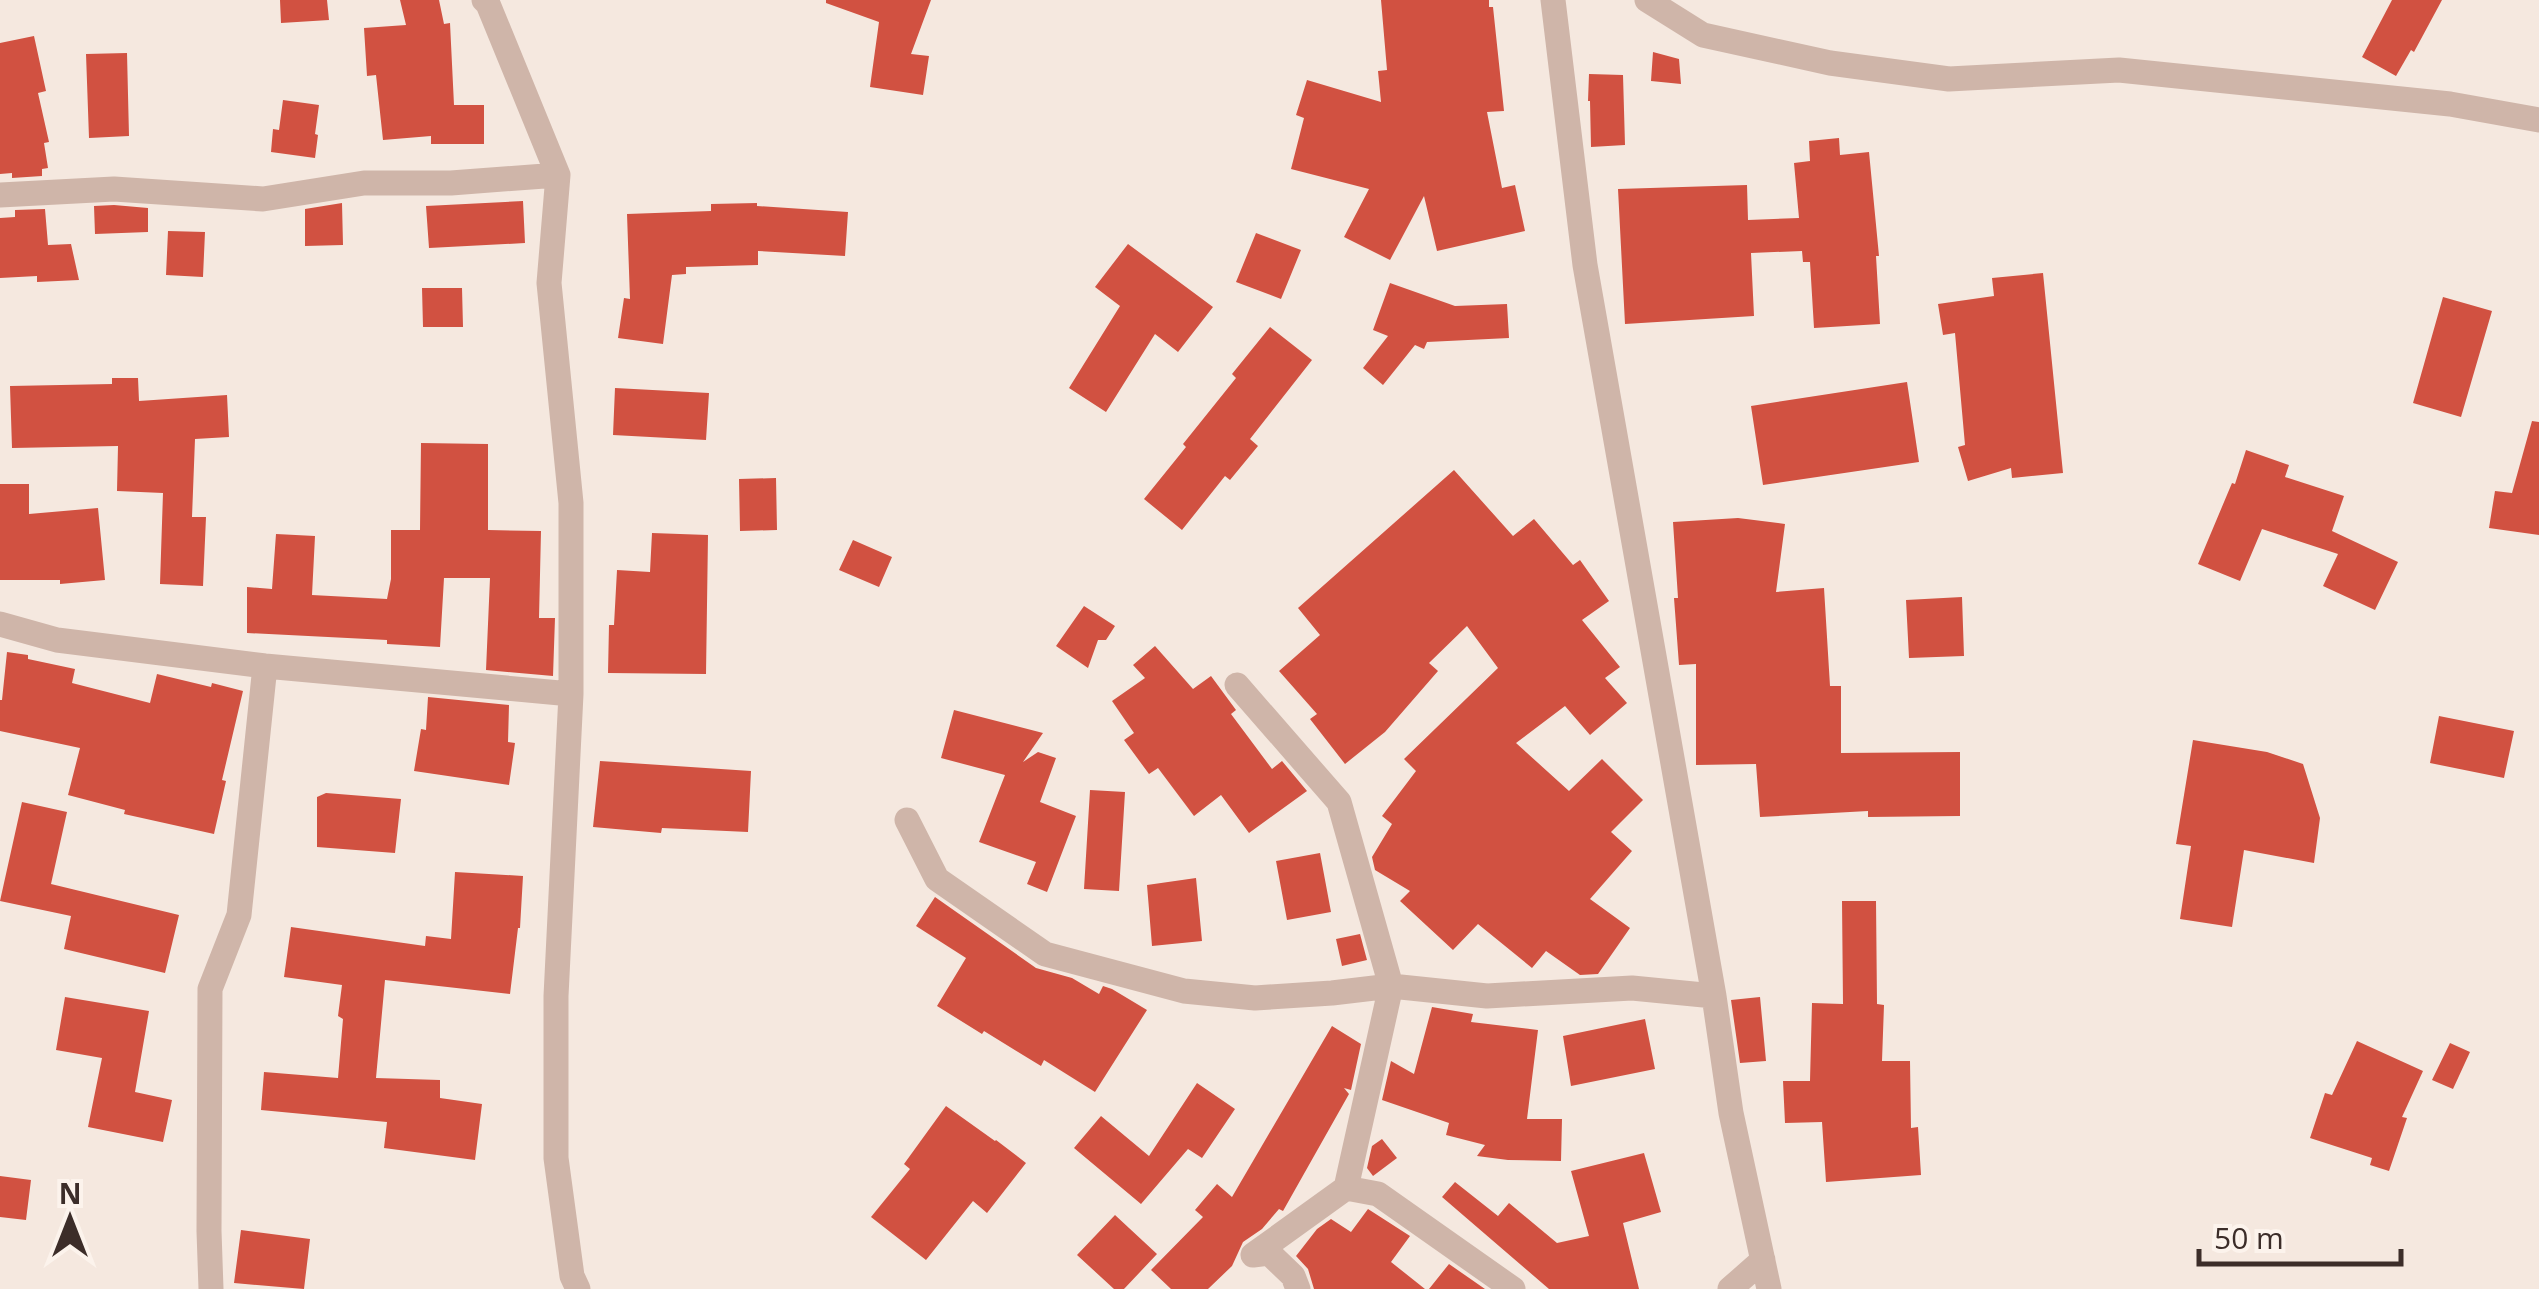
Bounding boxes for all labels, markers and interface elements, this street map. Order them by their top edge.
north arrow [20,1169,120,1269]
text: N [59,1174,81,1212]
scale bar [2199,1204,2402,1266]
text: 50 m [2214,1217,2284,1258]

